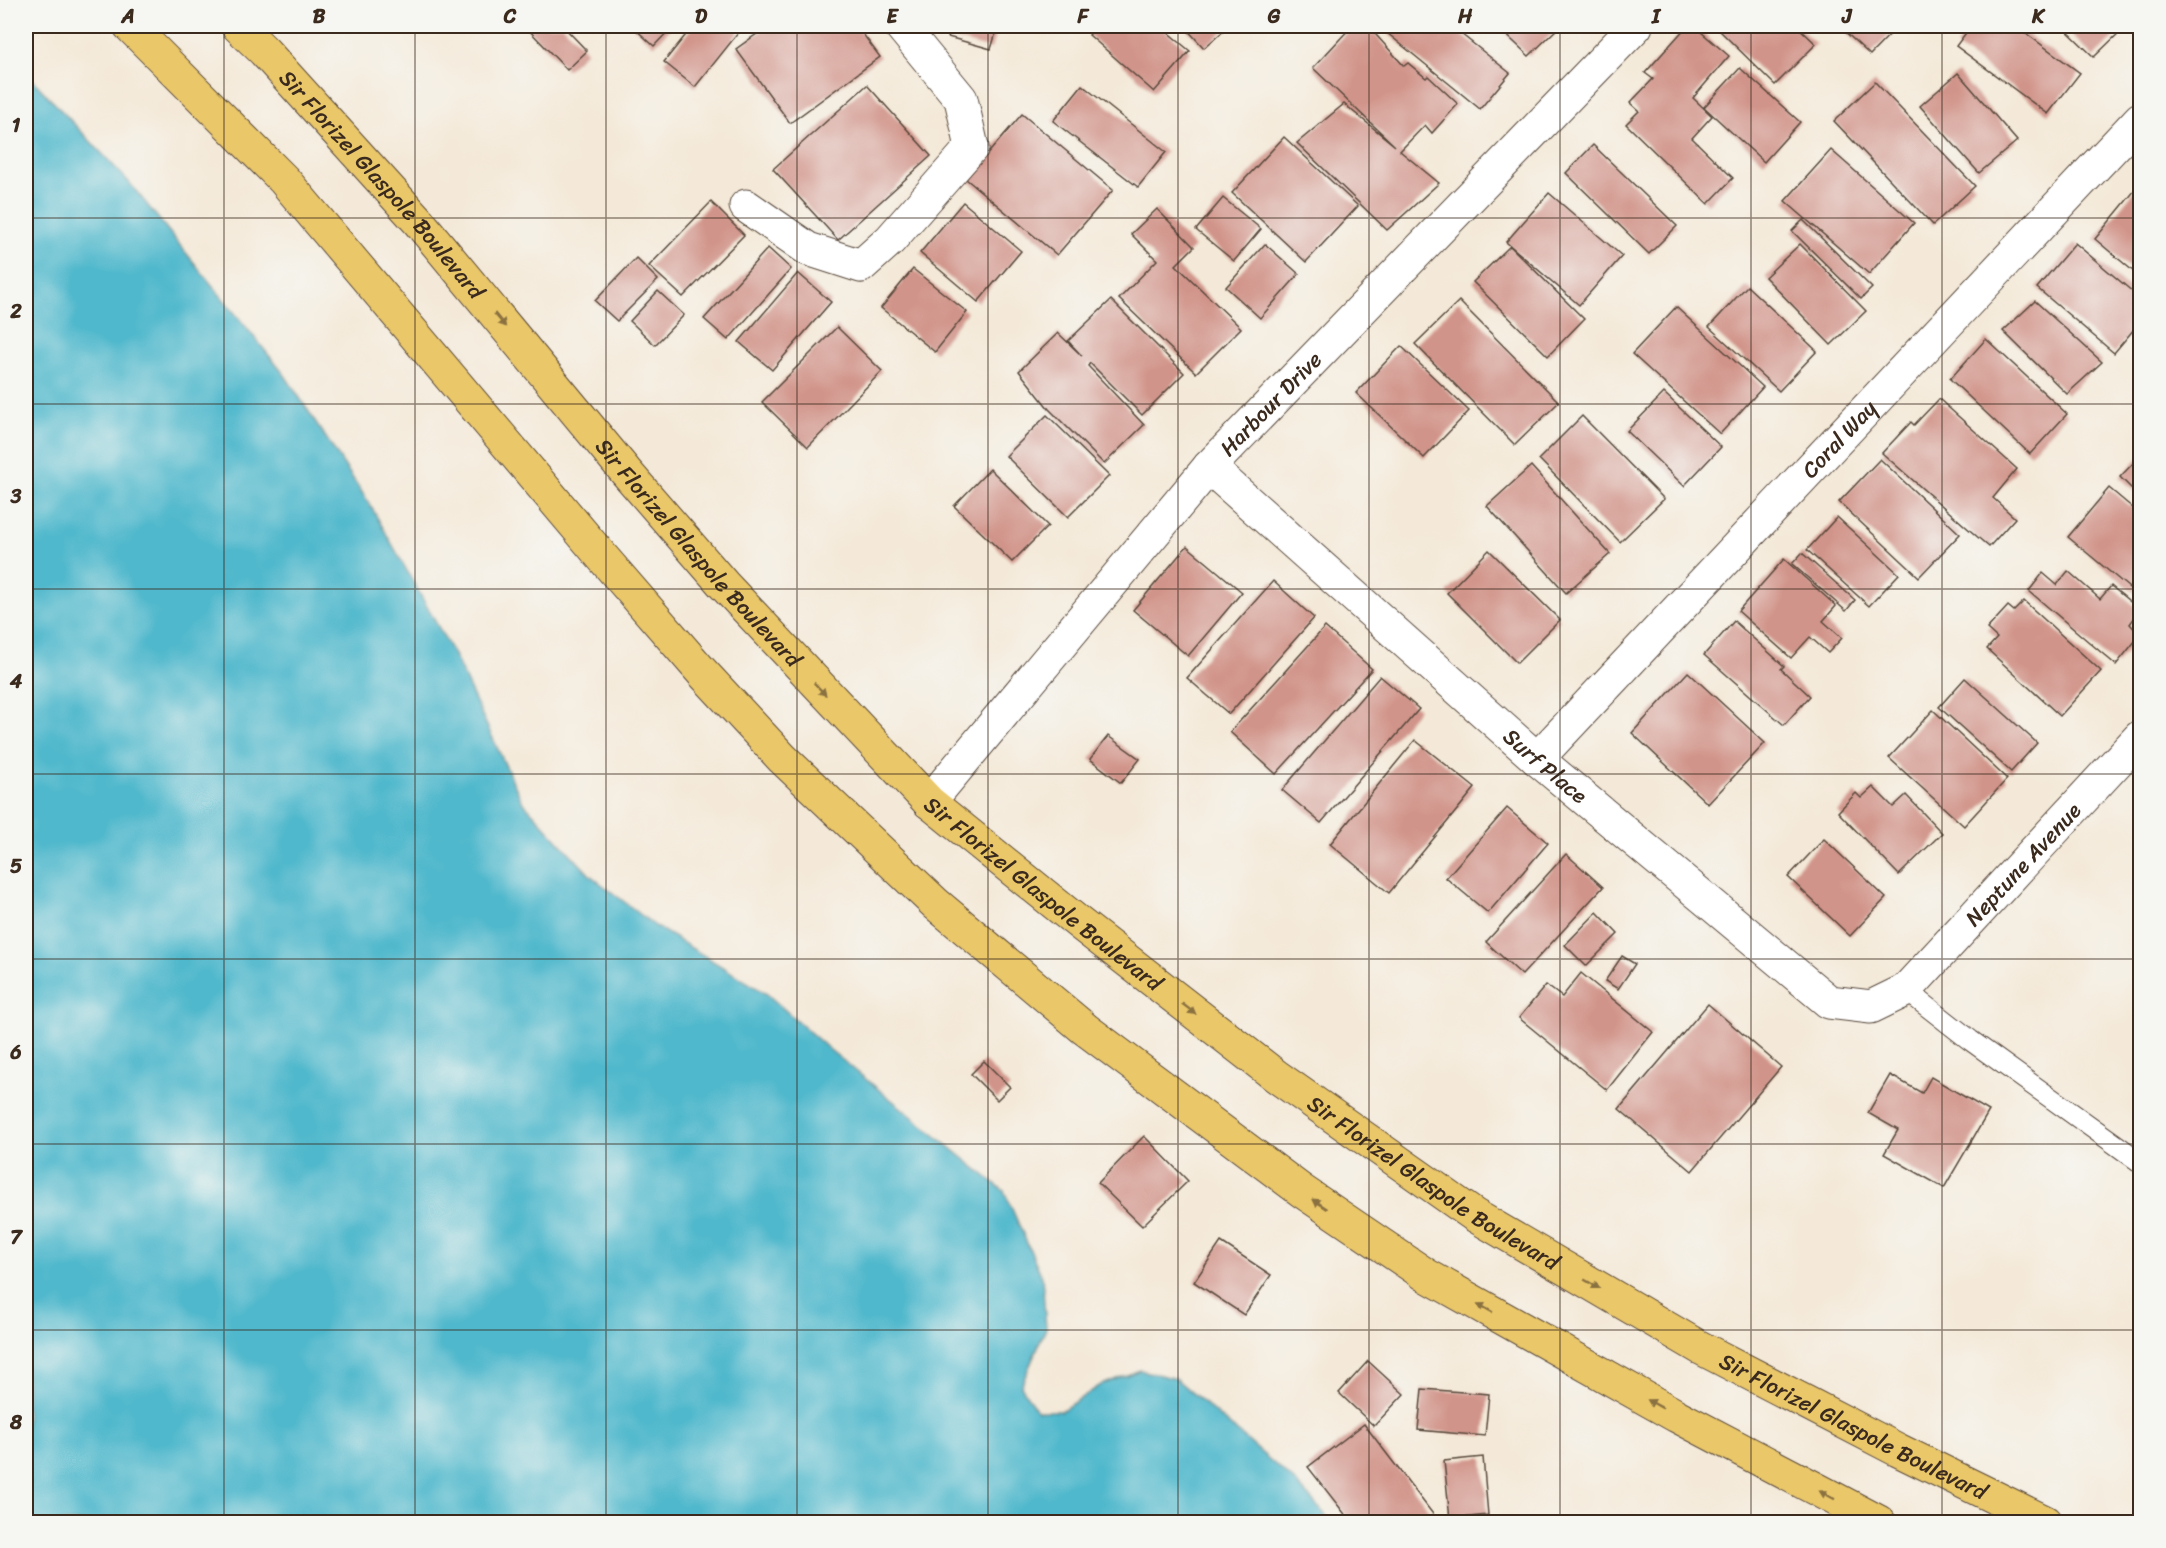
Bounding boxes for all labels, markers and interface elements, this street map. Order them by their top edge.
text: A [120,0,135,34]
text: B [313,0,326,34]
text: C [503,0,517,34]
text: D [695,0,708,34]
text: E [886,0,899,34]
text: F [1077,0,1090,34]
text: G [1267,0,1281,34]
text: H [1457,0,1473,34]
text: I [1651,0,1662,34]
text: J [1841,0,1853,34]
text: K [2031,0,2046,34]
street label: Sir Florizel Glaspole Boulevard [270,60,496,309]
text: 1 [12,108,21,143]
text: 2 [9,294,22,329]
one-way arrow [493,312,506,327]
street label: Harbour Drive [1210,341,1331,466]
street label: Coral Way [1791,390,1887,487]
street label: Sir Florizel Glaspole Boulevard [586,429,813,677]
text: 3 [10,479,22,514]
text: 4 [9,664,23,699]
one-way arrow [813,682,827,696]
street label: Surf Place [1494,718,1597,814]
street label: Sir Florizel Glaspole Boulevard [915,786,1173,1002]
street label: Neptune Avenue [1955,792,2091,935]
text: 5 [10,849,22,884]
one-way arrow [1181,1002,1197,1015]
text: 6 [9,1035,22,1070]
street label: Sir Florizel Glaspole Boulevard [1299,1084,1568,1281]
one-way arrow [1313,1198,1329,1210]
text: 7 [10,1220,23,1255]
one-way arrow [1584,1279,1600,1290]
one-way arrow [1476,1303,1493,1313]
street label: Sir Florizel Glaspole Boulevard [1713,1341,1996,1511]
one-way arrow [1647,1398,1663,1409]
text: 8 [9,1405,23,1440]
one-way arrow [1818,1490,1835,1500]

